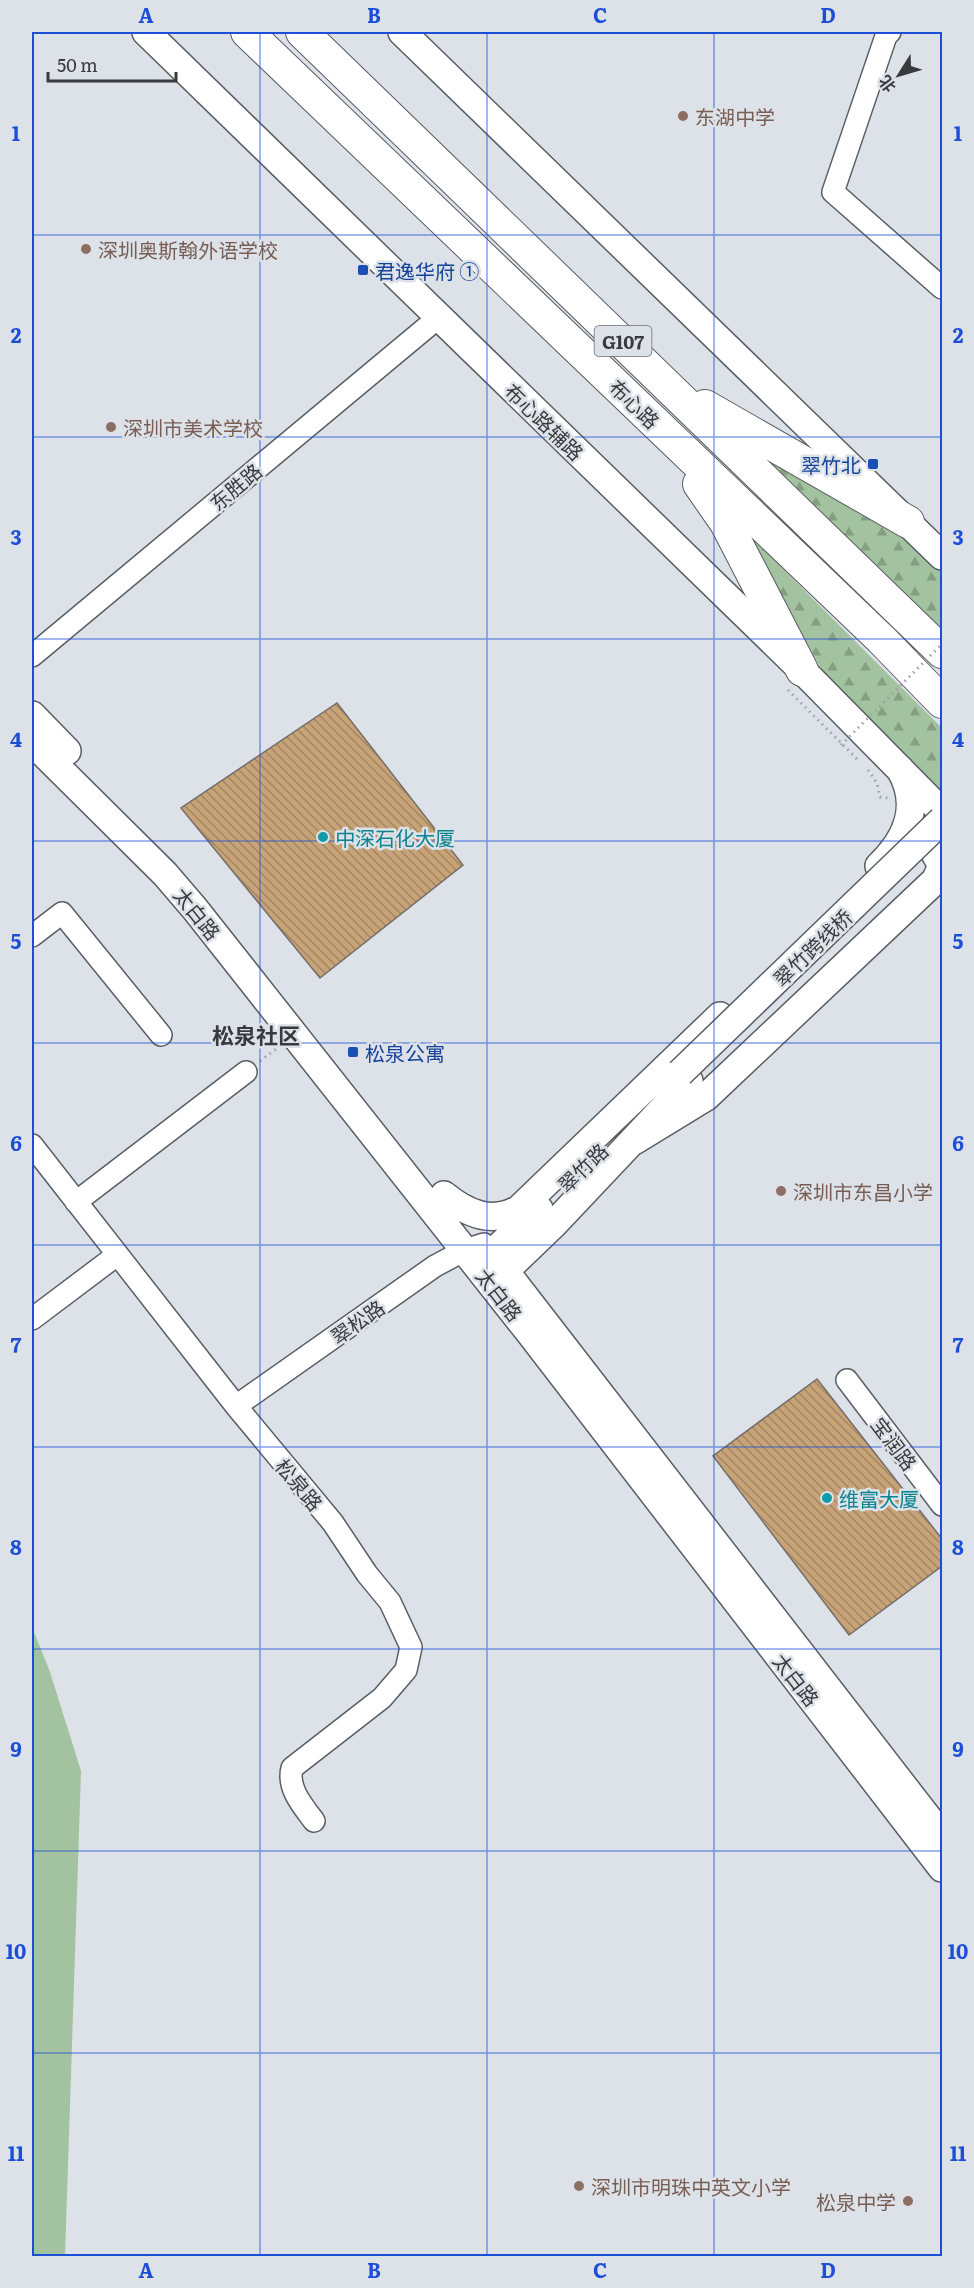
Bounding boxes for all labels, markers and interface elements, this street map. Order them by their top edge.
text: A [138,0,154,29]
text: B [367,0,381,29]
text: C [593,0,607,29]
text: D [820,0,836,29]
scale bar [48,45,176,83]
north arrow [869,45,929,105]
text: 50 m [57,51,98,78]
text: 北 [872,71,901,98]
place label: 东湖中学 [695,101,775,131]
marker: 东湖中学 [676,109,690,123]
text: 1 [12,117,20,147]
text: 1 [954,117,962,147]
place label: 深圳奥斯翰外语学校 [98,234,278,264]
marker: 深圳奥斯翰外语学校 [79,242,93,256]
place label: 君逸华府 ① [375,255,479,285]
marker: 君逸华府 ① [356,263,370,277]
text: 2 [11,319,22,349]
text: 2 [953,319,964,349]
road number: G107 [594,326,652,356]
street label: 布心路 [603,371,667,435]
street label: 布心路辅路 [499,375,591,467]
place label: 深圳市美术学校 [123,412,263,442]
marker: 深圳市美术学校 [104,420,118,434]
place label: 翠竹北 [801,449,861,479]
street label: 东胜路 [202,455,268,517]
marker: 翠竹北 [866,457,880,471]
text: 3 [10,521,22,551]
text: 3 [952,521,964,551]
text: 4 [10,723,22,753]
text: 4 [952,723,964,753]
place label: 中深石化大厦 [335,822,455,852]
marker: 中深石化大厦 [316,830,330,844]
street label: 太白路 [167,880,229,946]
street label: 翠竹跨线桥 [766,901,858,993]
text: 5 [11,925,22,955]
text: 5 [953,925,964,955]
district label: 松泉社区 [212,1018,300,1051]
place label: 松泉公寓 [365,1037,445,1067]
marker: 松泉公寓 [346,1045,360,1059]
text: 6 [10,1127,22,1157]
text: 6 [952,1127,964,1157]
street label: 翠竹路 [550,1135,614,1199]
place label: 深圳市东昌小学 [793,1176,933,1206]
marker: 深圳市东昌小学 [774,1184,788,1198]
street label: 太白路 [470,1261,530,1327]
street label: 翠松路 [324,1292,390,1350]
text: 7 [11,1329,22,1359]
text: 7 [953,1329,964,1359]
street label: 宝润路 [865,1410,925,1476]
street label: 松泉路 [269,1451,331,1517]
place label: 维富大厦 [839,1483,919,1513]
marker: 维富大厦 [820,1491,834,1505]
text: 8 [10,1531,22,1561]
text: 8 [952,1531,964,1561]
street label: 太白路 [767,1646,827,1712]
text: 9 [10,1733,22,1763]
text: 9 [952,1733,964,1763]
text: 10 [6,1935,26,1965]
text: 10 [948,1935,968,1965]
text: 11 [8,2137,24,2167]
text: 11 [950,2137,966,2167]
place label: 深圳市明珠中英文小学 [591,2171,791,2201]
marker: 深圳市明珠中英文小学 [572,2179,586,2193]
place label: 松泉中学 [816,2186,896,2216]
marker: 松泉中学 [901,2194,915,2208]
text: A [138,2254,154,2284]
text: B [367,2254,381,2284]
text: C [593,2254,607,2284]
text: D [820,2254,836,2284]

